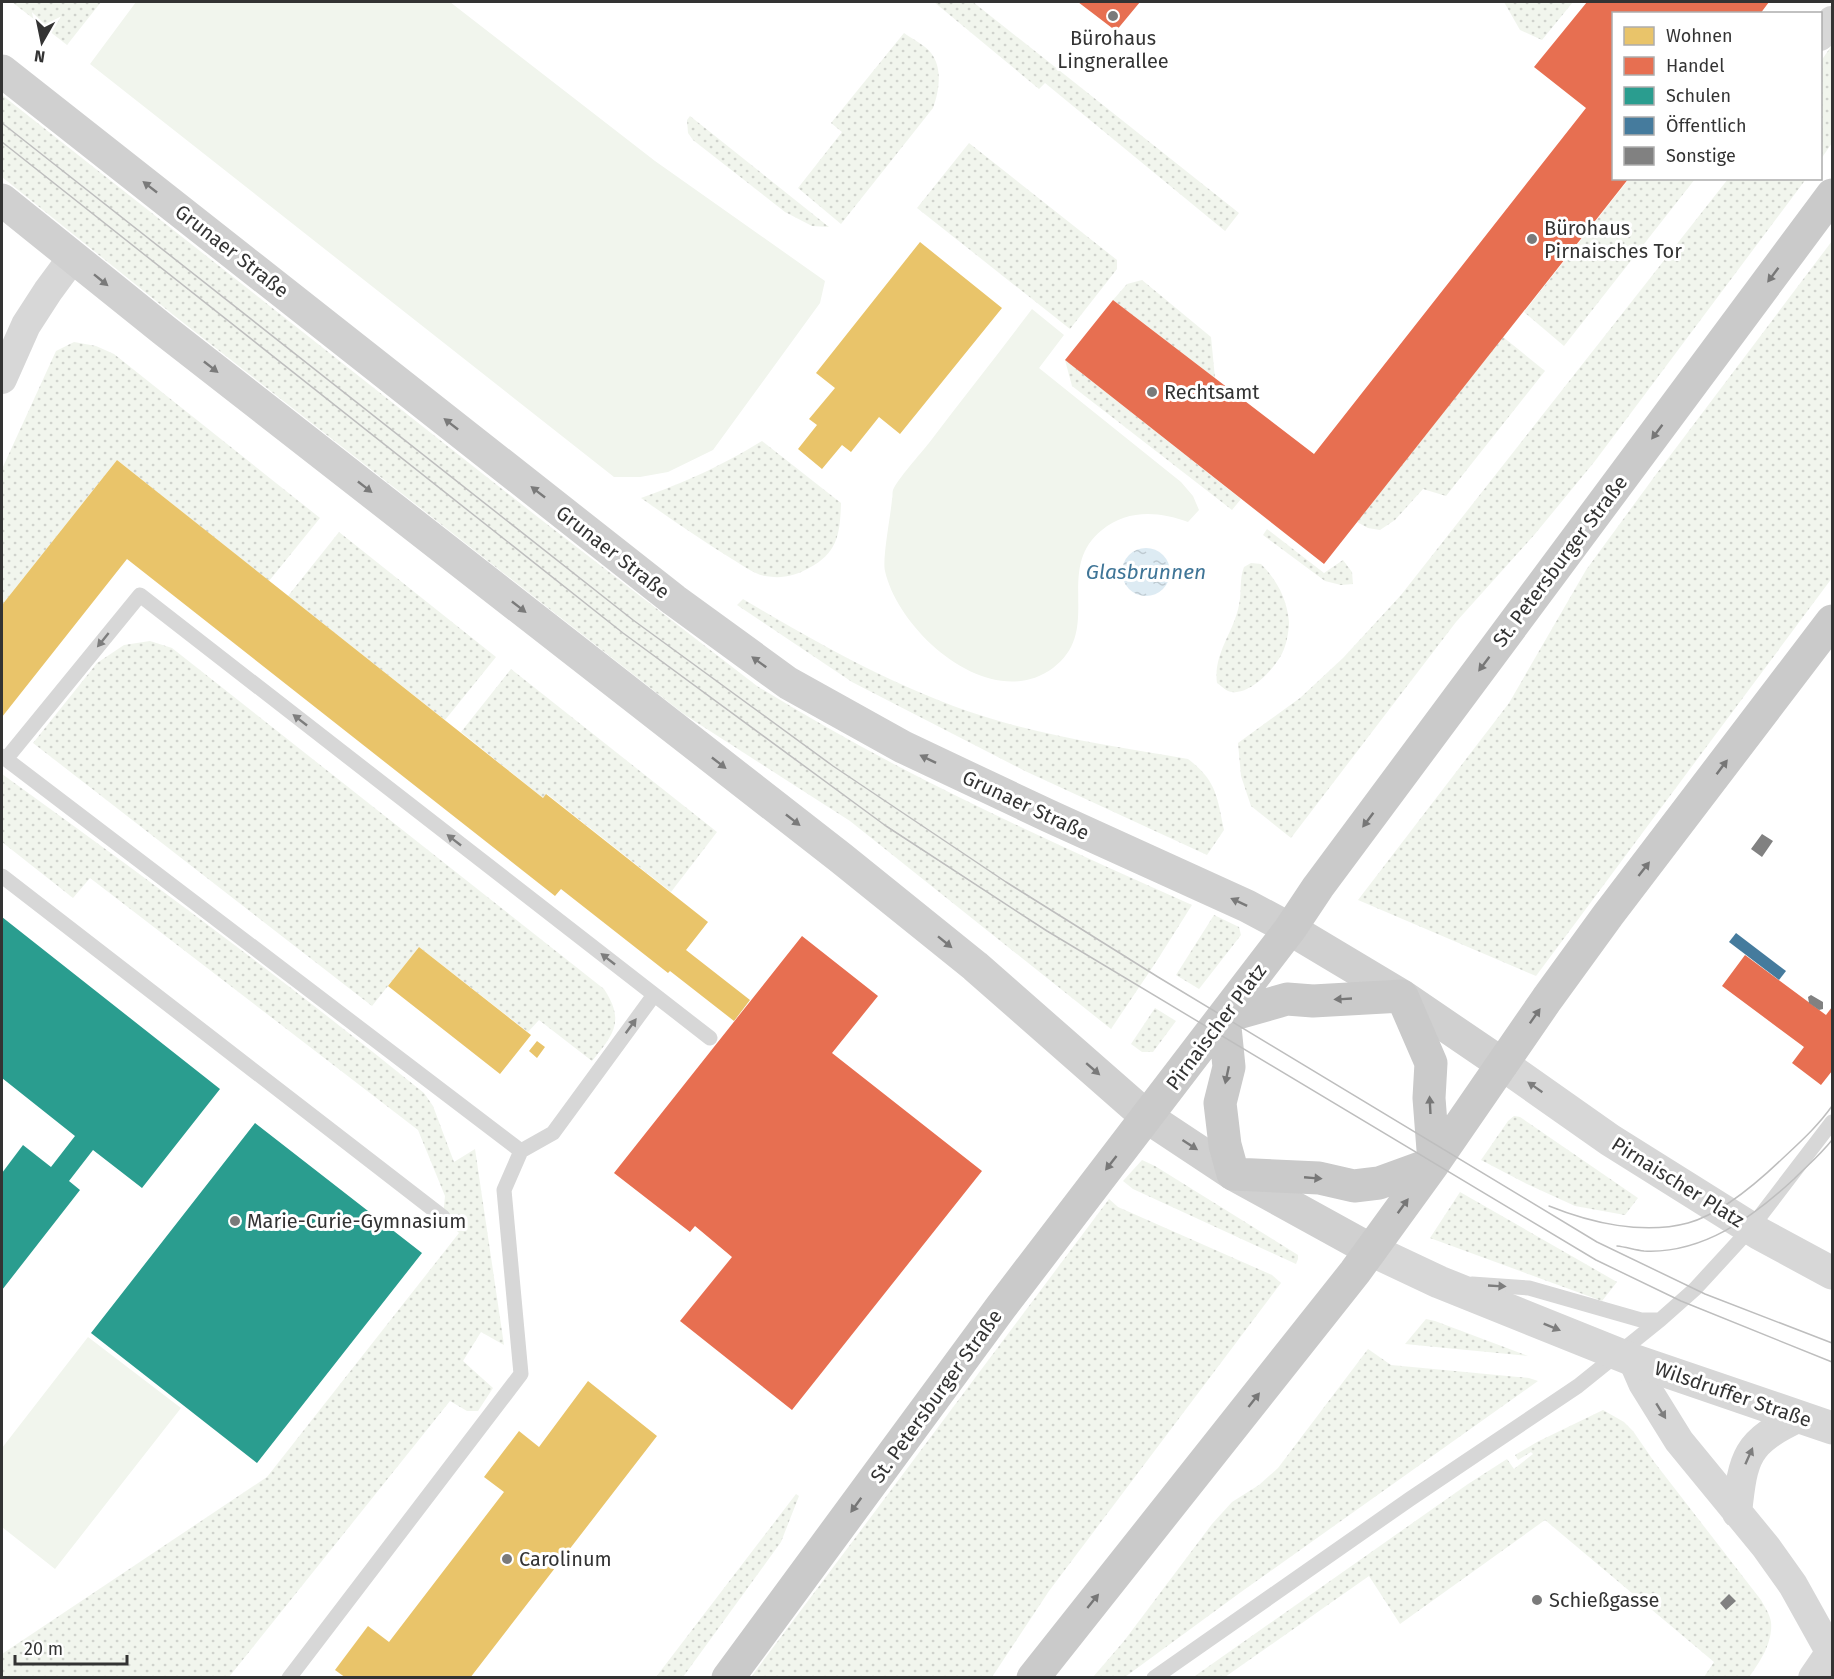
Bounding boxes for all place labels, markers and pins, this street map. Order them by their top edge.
marker: Bürohaus Lingnerallee [1106,9,1120,23]
place label: Bürohaus Lingnerallee [1057,26,1169,73]
place label: Bürohaus Pirnaisches Tor [1544,216,1682,263]
marker: Bürohaus Pirnaisches Tor [1525,232,1539,246]
place label: Rechtsamt [1164,380,1260,404]
marker: Rechtsamt [1145,385,1159,399]
place label: Marie-Curie-Gymnasium [247,1209,466,1233]
marker: Marie-Curie-Gymnasium [228,1214,242,1228]
place label: Carolinum [519,1547,612,1571]
marker: Carolinum [500,1552,514,1566]
place label: Schießgasse [1549,1588,1659,1612]
marker: Schießgasse [1530,1593,1544,1607]

